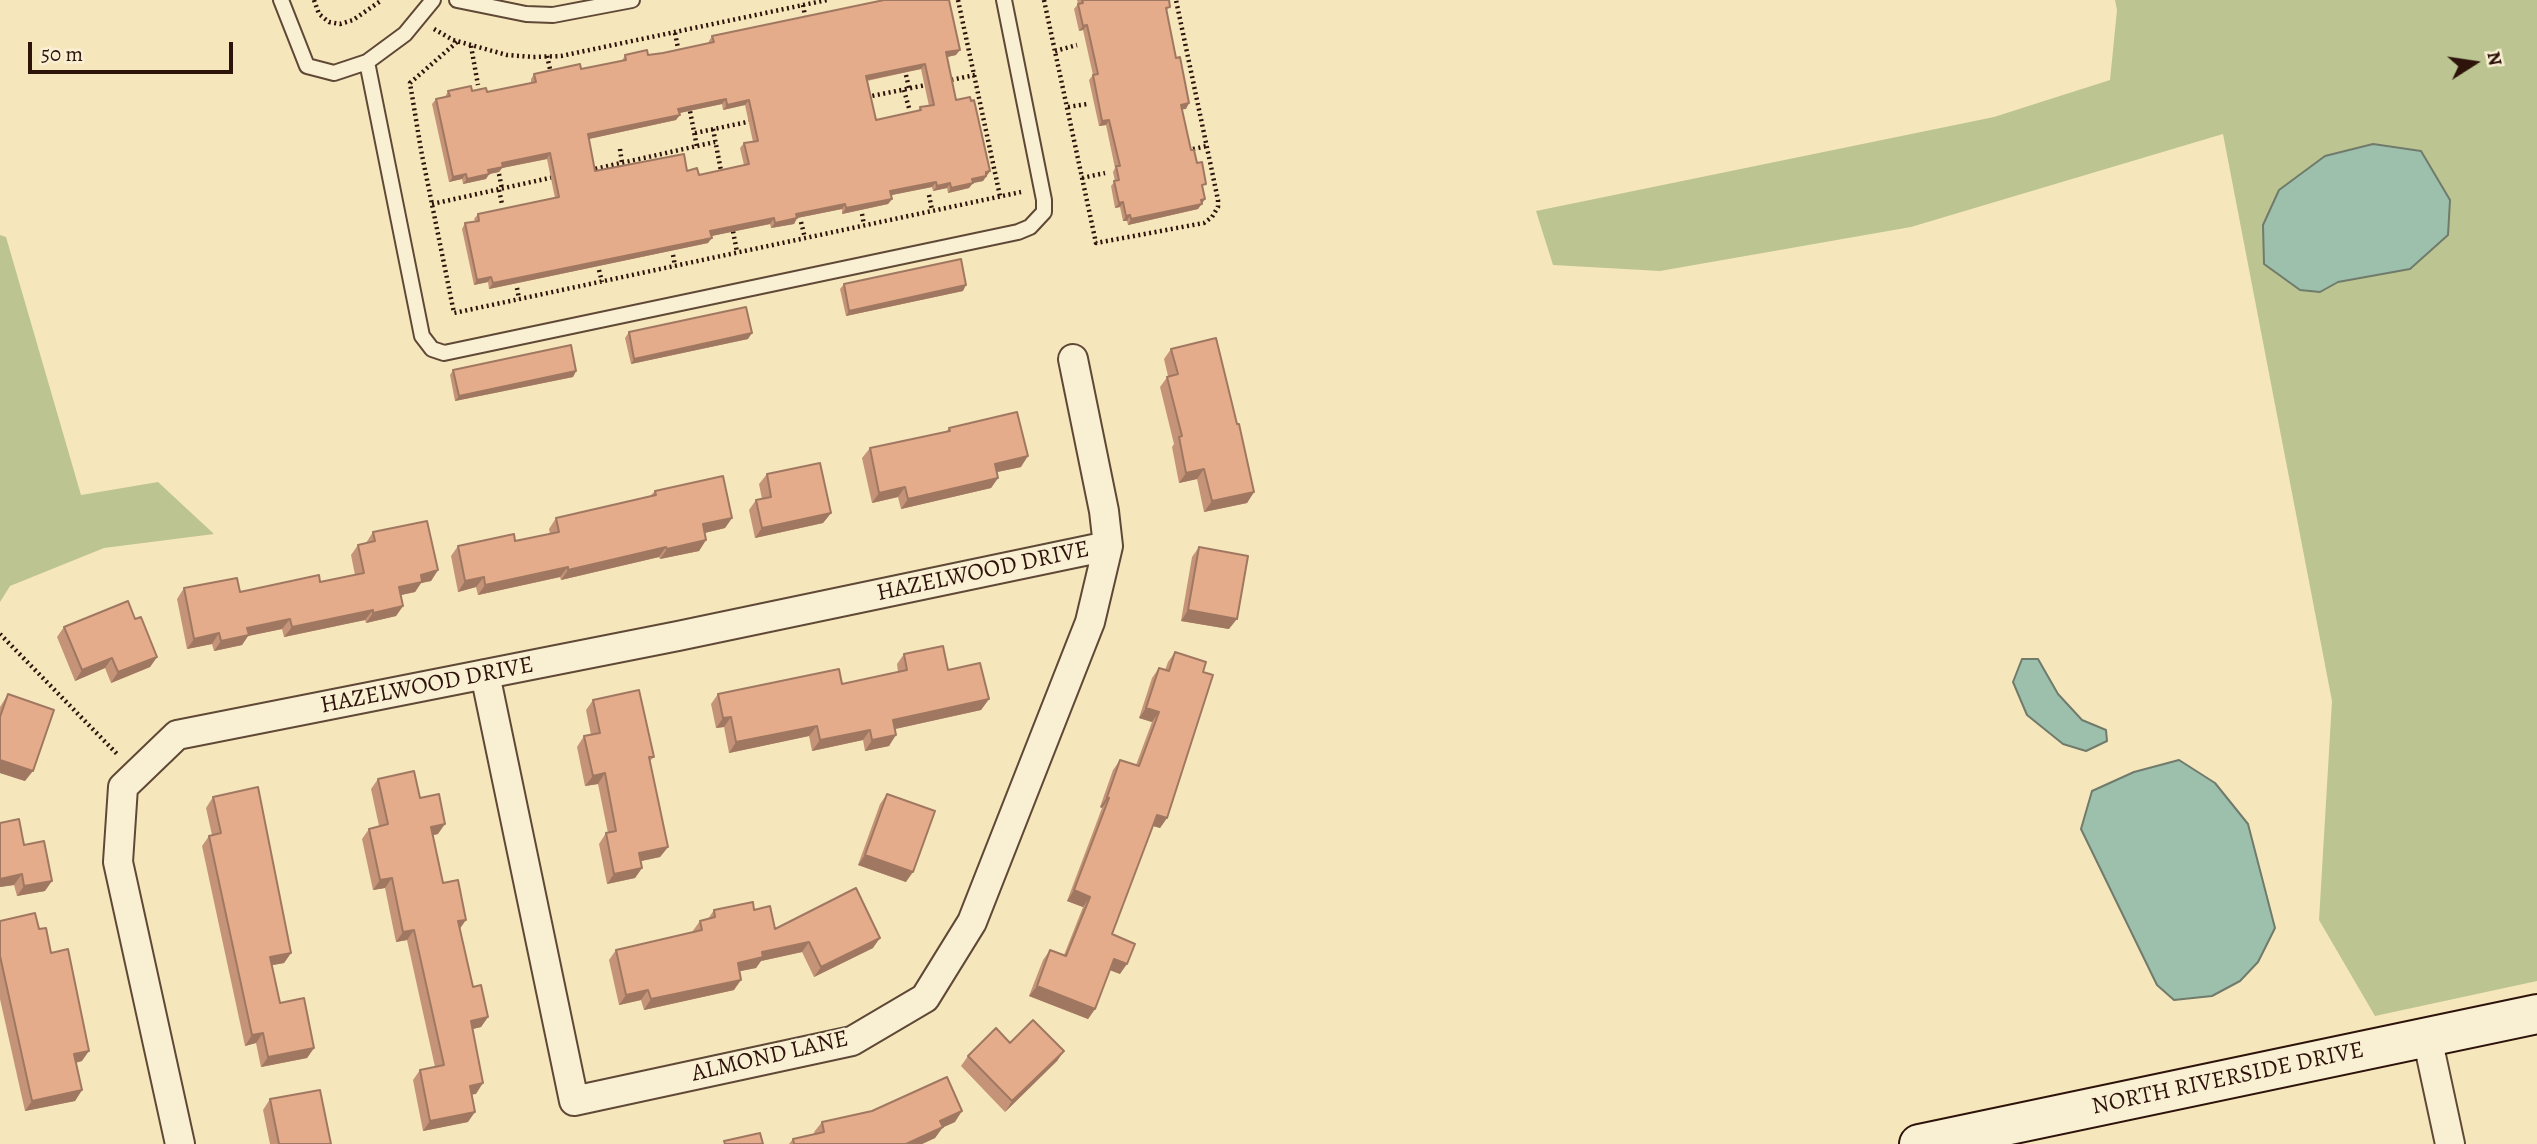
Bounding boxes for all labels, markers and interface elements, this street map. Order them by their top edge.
scale bar [32,28,236,72]
north arrow [2439,28,2509,98]
text: 50 m [41,40,83,68]
text: N [2480,49,2509,68]
street label: HAZELWOOD DRIVE [874,535,1092,609]
street label: HAZELWOOD DRIVE [318,651,536,721]
street label: ALMOND LANE [689,1025,851,1089]
street label: NORTH RIVERSIDE DRIVE [2089,1036,2367,1122]

